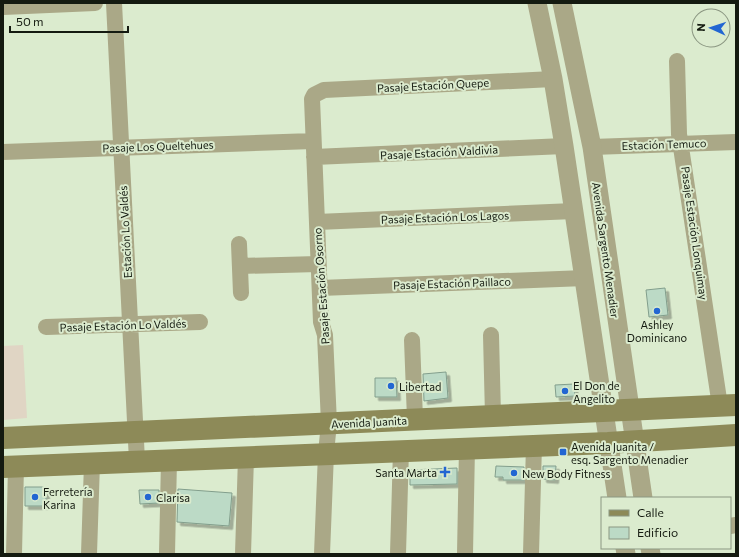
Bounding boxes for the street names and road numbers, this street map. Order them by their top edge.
street label: Pasaje Estación Quepe [377,76,490,94]
street label: Estación Temuco [621,136,707,152]
street label: Pasaje Los Queltehues [102,138,214,154]
street label: Pasaje Estación Valdivia [380,142,498,162]
street label: Pasaje Estación Lonquimay [679,165,711,301]
street label: Avenida Sargento Menadier [590,181,622,319]
street label: Estación Lo Valdés [116,185,134,279]
street label: Pasaje Estación Los Lagos [381,208,509,226]
street label: Pasaje Estación Osorno [310,227,332,345]
street label: Pasaje Estación Paillaco [393,274,512,292]
street label: Pasaje Estación Lo Valdés [59,316,187,334]
street label: Avenida Juanita [331,414,407,431]

